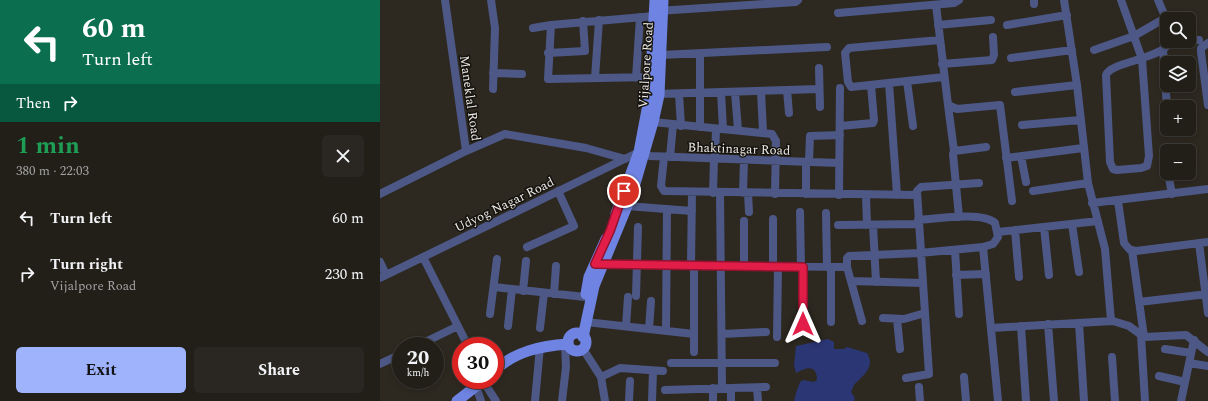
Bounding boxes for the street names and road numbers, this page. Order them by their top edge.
street label: Vijalpore Road [633,21,659,109]
street label: Maneklal Road [454,54,486,142]
street label: Bhaktinagar Road [687,137,791,161]
street label: Udyog Nagar Road [451,172,558,238]

